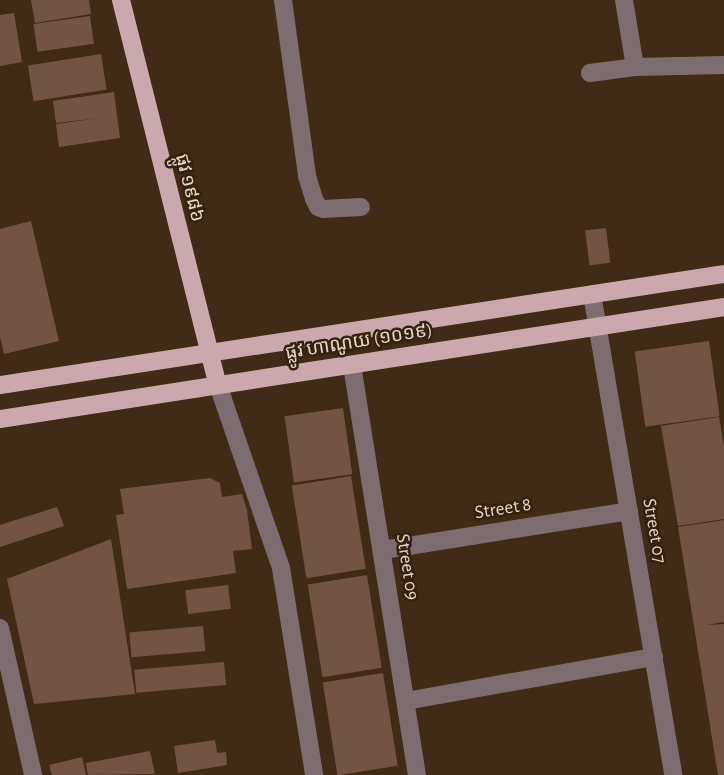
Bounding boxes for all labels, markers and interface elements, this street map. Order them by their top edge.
street label: ផ្លូវ ១៩៨៦ [170,151,208,225]
street label: ផ្លូវ ហាណូយ (១០១៩) [284,319,434,365]
street label: Street 8 [473,493,533,525]
street label: Street 07 [637,497,671,565]
street label: Street 09 [391,532,423,602]

